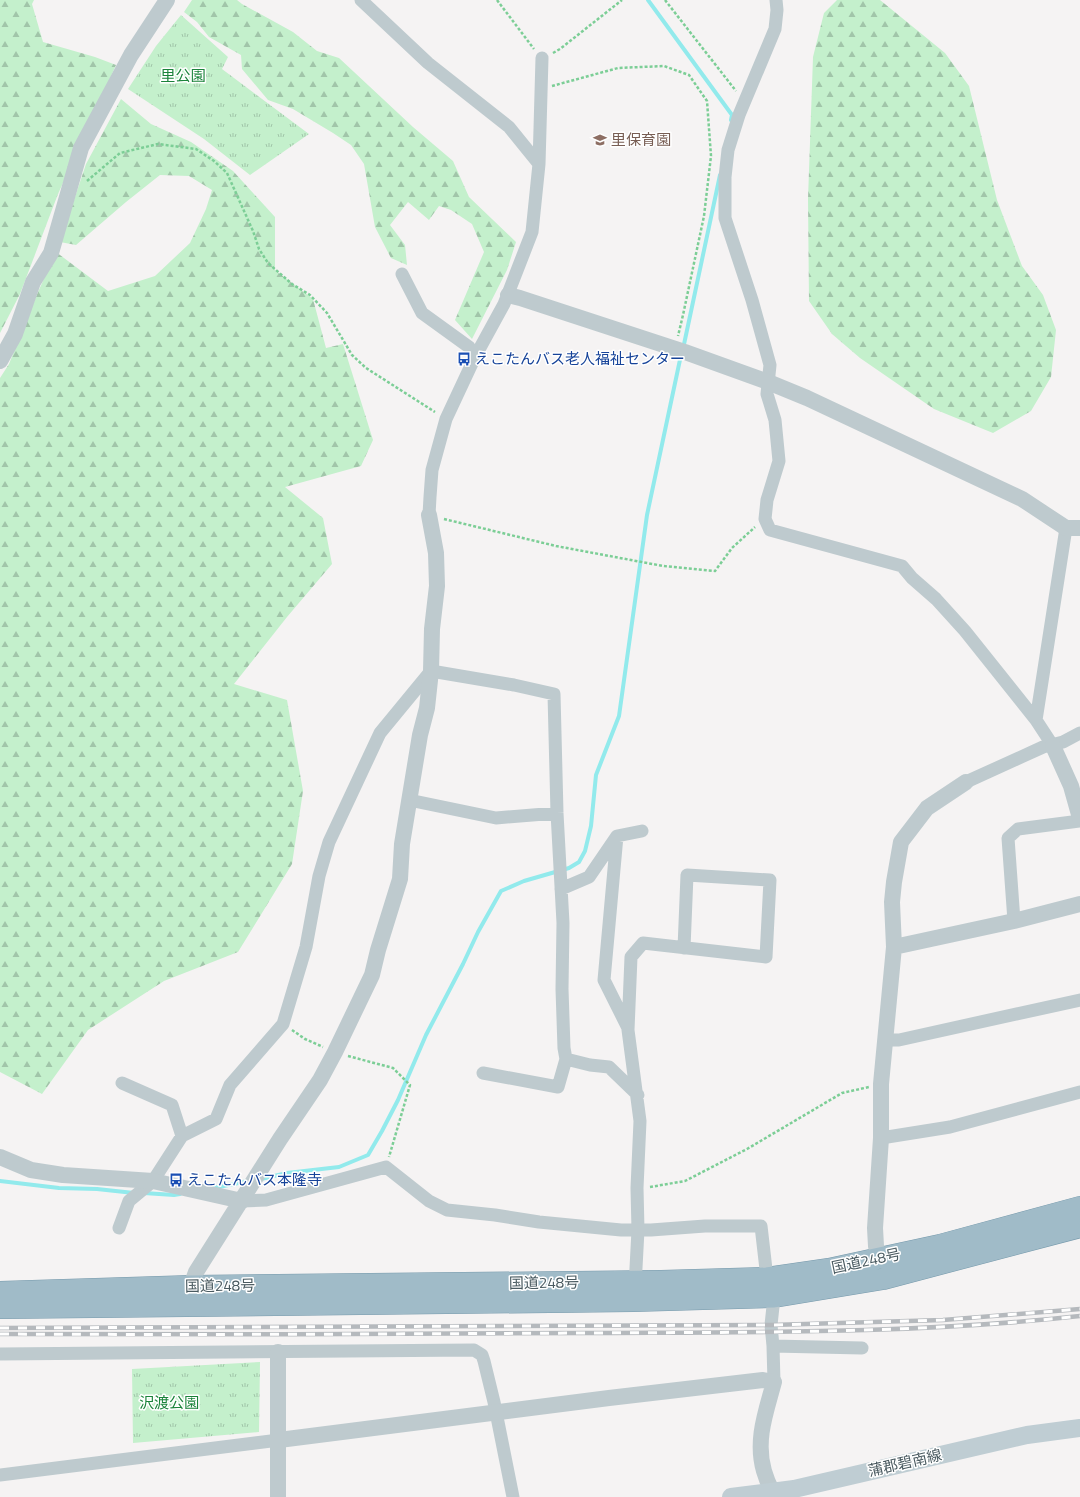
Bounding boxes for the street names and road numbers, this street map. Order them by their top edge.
street label: 国道248号 [829,1242,903,1279]
street label: 国道248号 [509,1270,579,1295]
street label: 国道248号 [185,1273,255,1298]
street label: 蒲郡碧南線 [866,1443,944,1482]

